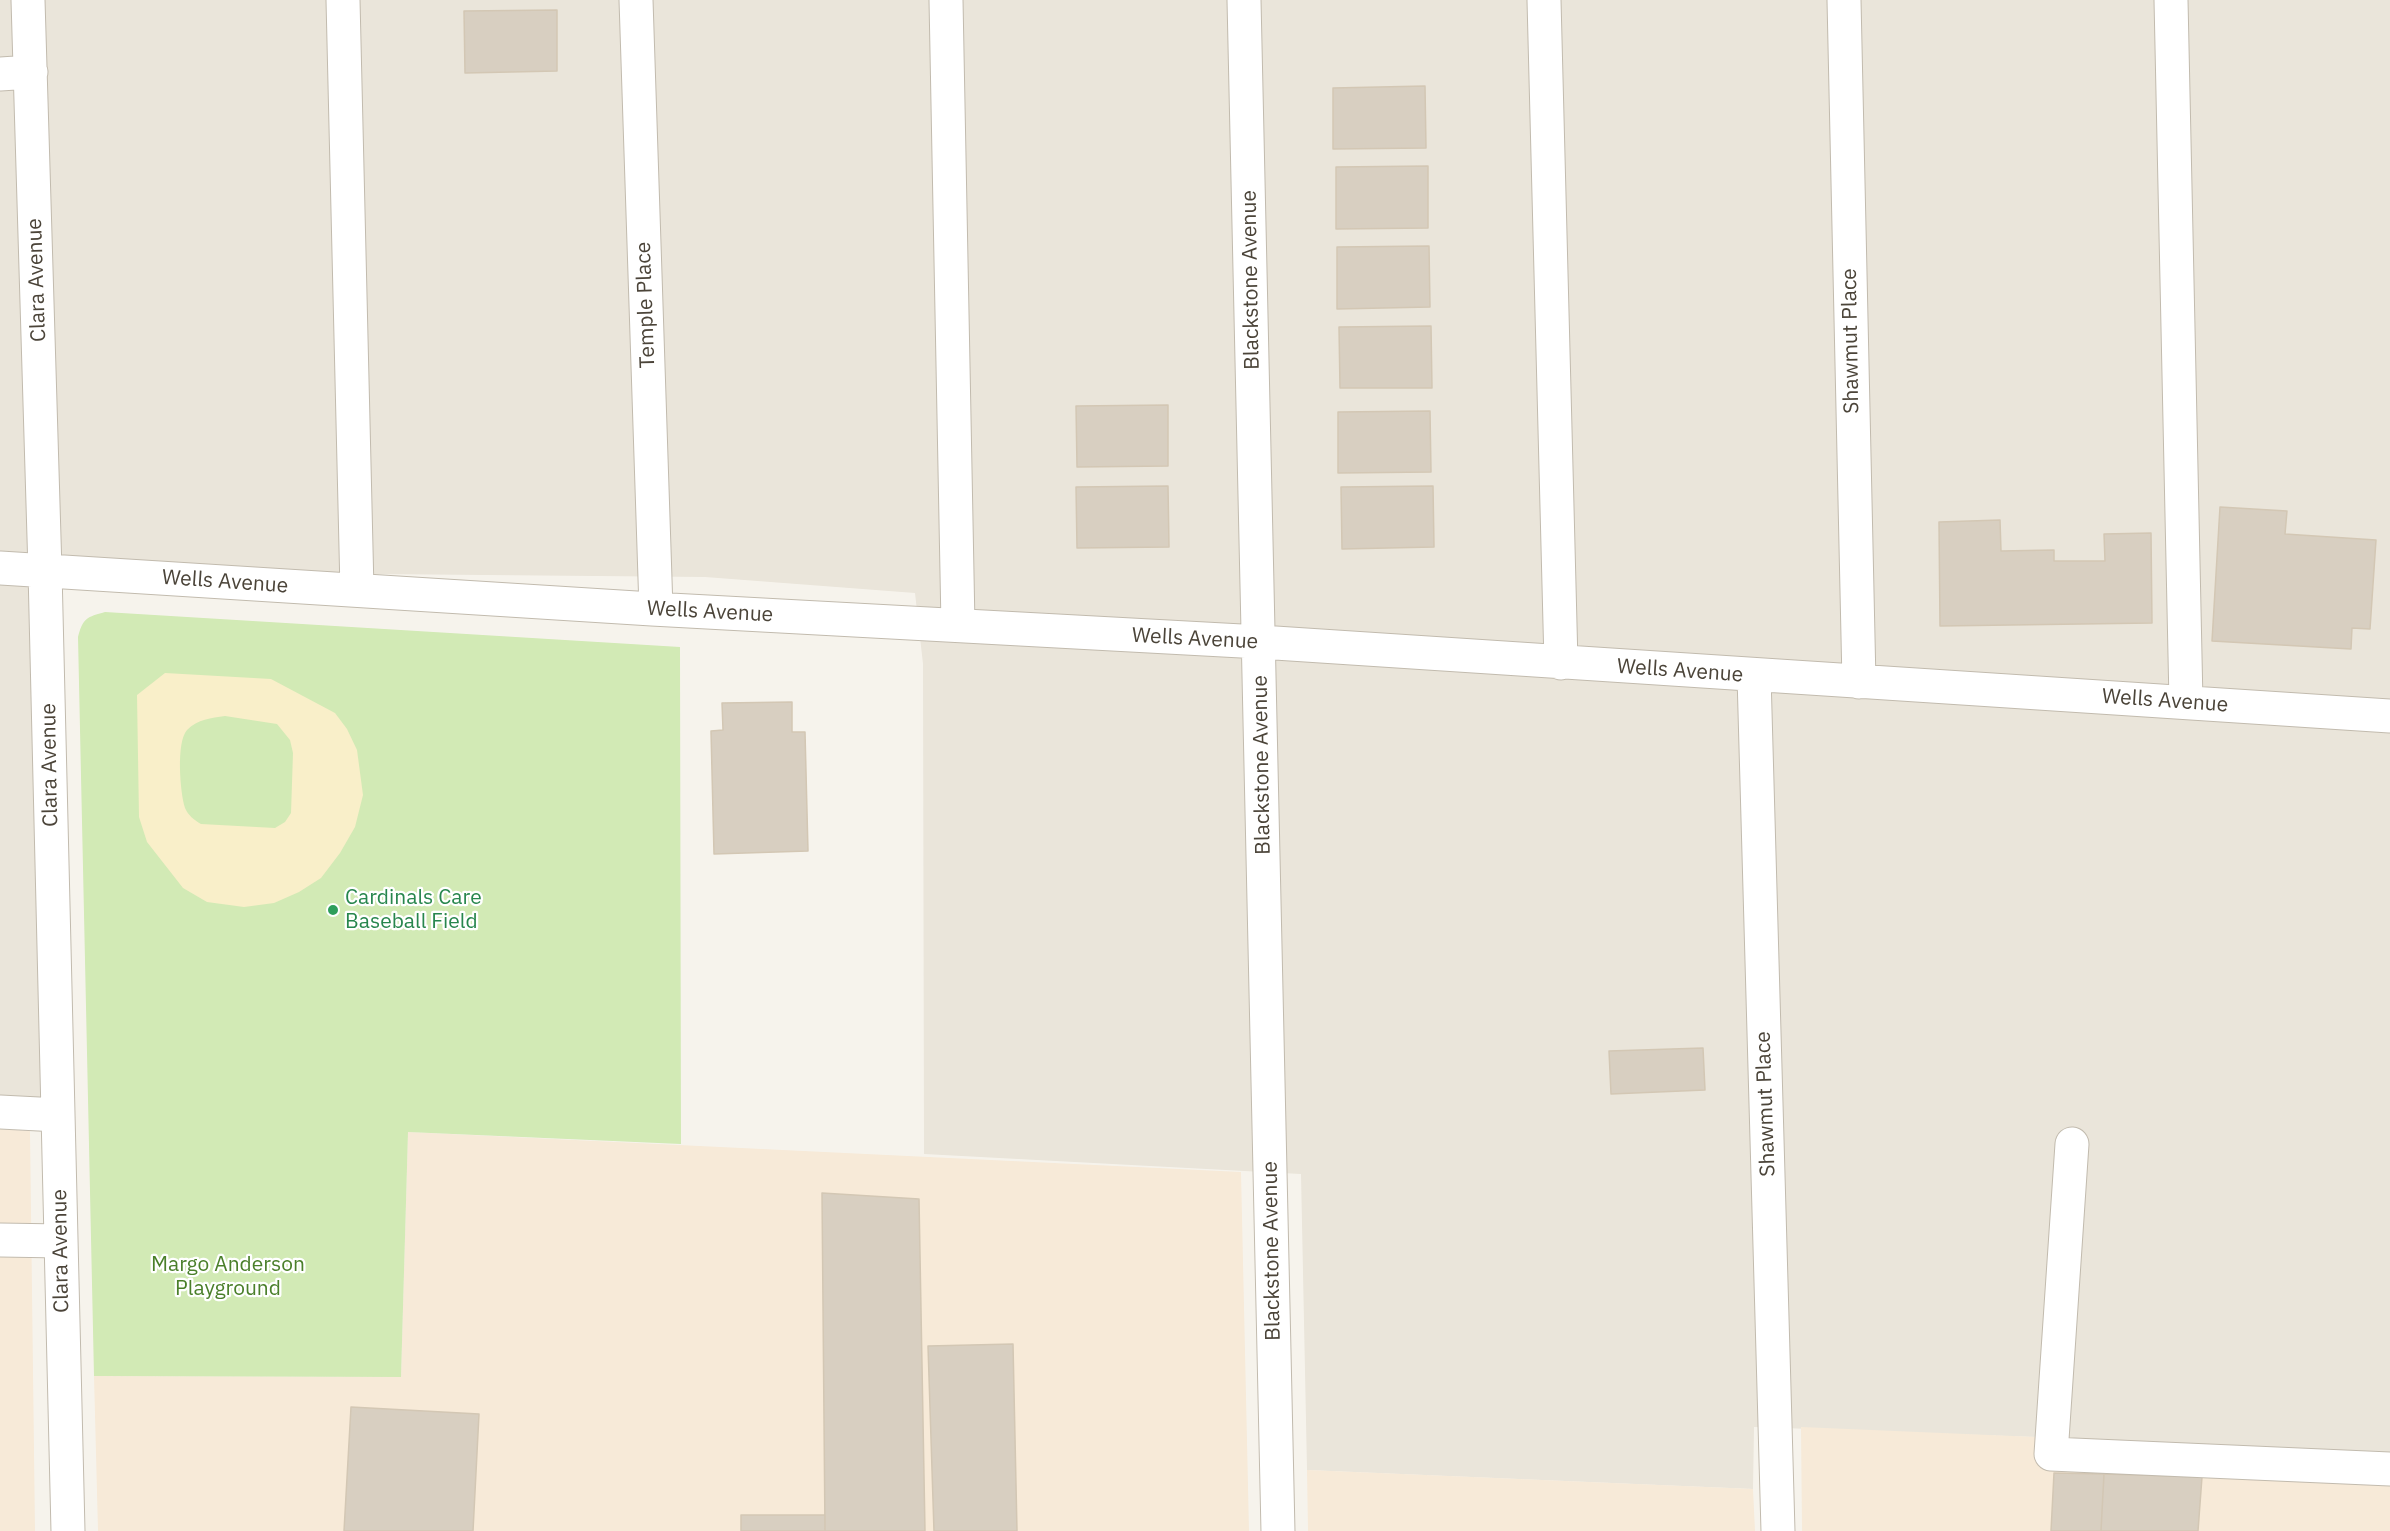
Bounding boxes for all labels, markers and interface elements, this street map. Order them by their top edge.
street label: Blackstone Avenue [1237,190,1265,370]
street label: Clara Avenue [22,218,52,342]
street label: Temple Place [631,241,661,369]
street label: Shawmut Place [1837,268,1865,414]
street label: Wells Avenue [161,565,289,599]
street label: Wells Avenue [646,596,774,628]
street label: Wells Avenue [1131,623,1259,655]
street label: Wells Avenue [1616,654,1744,688]
street label: Blackstone Avenue [1248,675,1276,855]
street label: Wells Avenue [2101,684,2229,718]
street label: Clara Avenue [36,703,64,827]
place label: Cardinals Care Baseball Field [345,885,482,935]
marker: Cardinals Care Baseball Field [326,903,340,917]
street label: Shawmut Place [1751,1031,1781,1177]
street label: Blackstone Avenue [1258,1161,1286,1341]
street label: Clara Avenue [47,1189,75,1313]
park label: Margo Anderson Playground [151,1252,305,1302]

